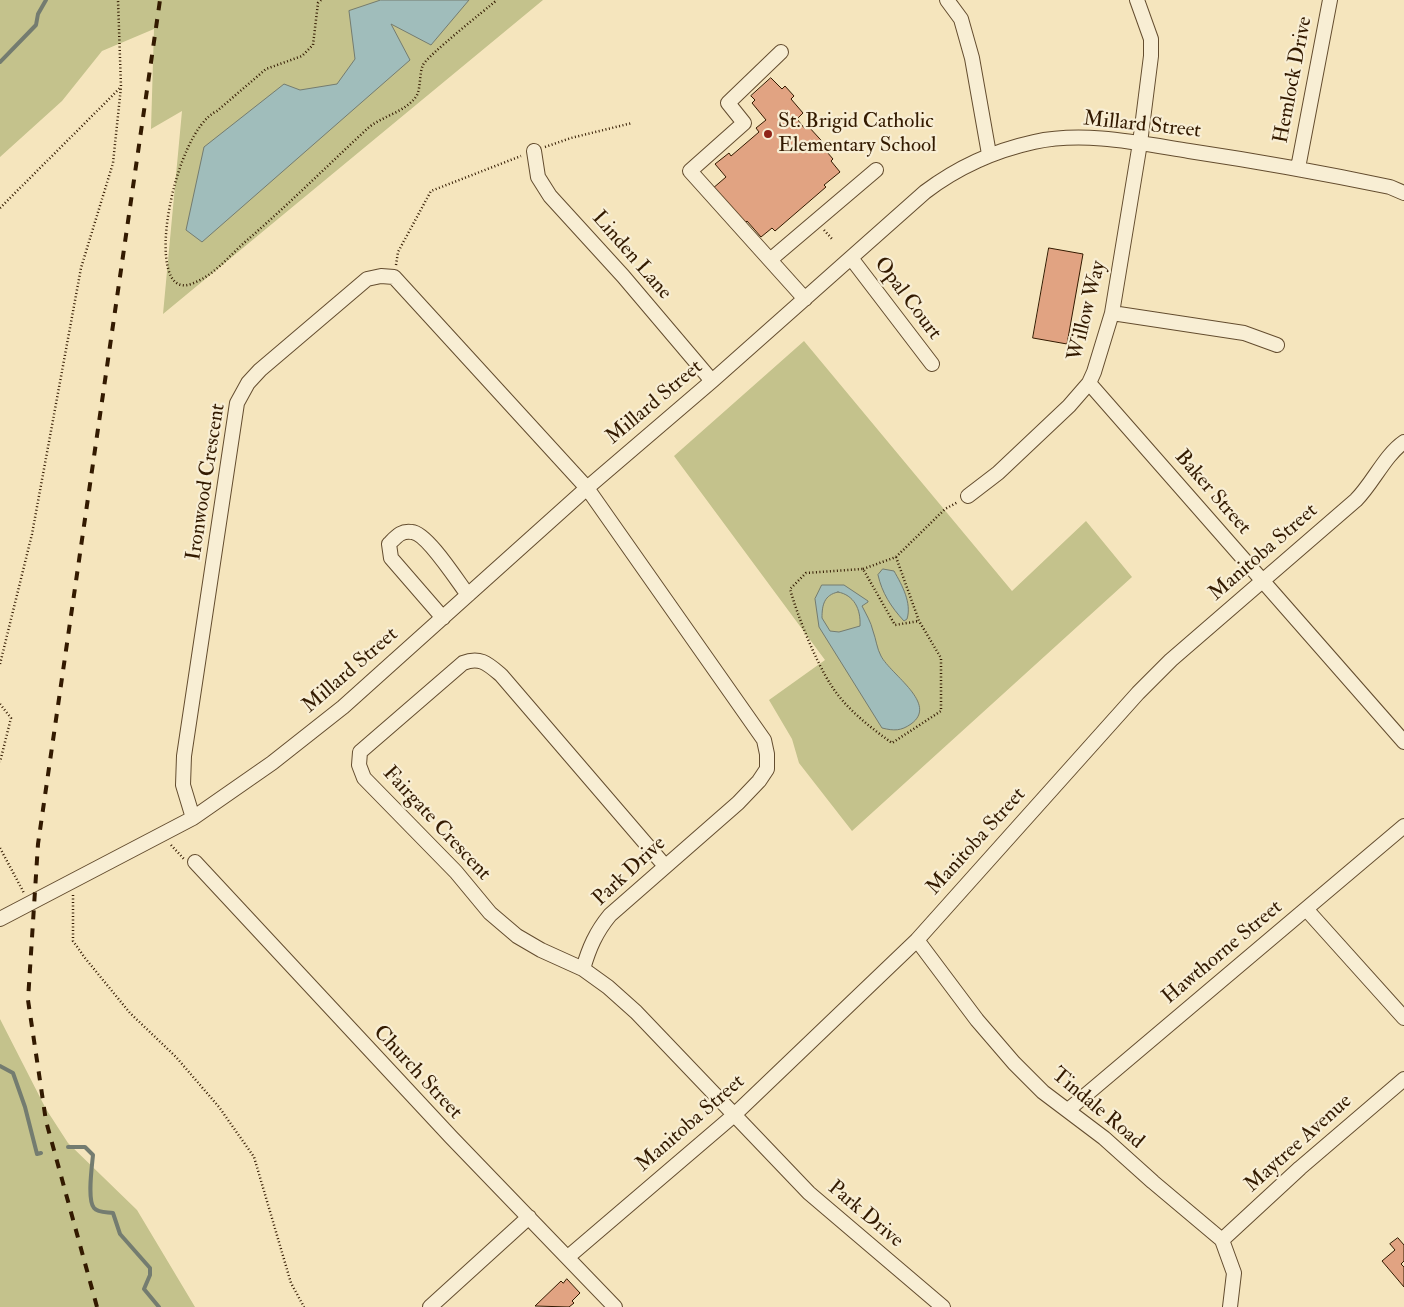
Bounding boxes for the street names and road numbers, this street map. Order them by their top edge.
street label: Hemlock Drive [1269,15,1319,145]
street label: Millard Street [1082,107,1202,145]
street label: Linden Lane [586,206,676,306]
street label: Opal Court [868,253,946,345]
street label: Willow Way [1063,258,1113,364]
street label: Millard Street [602,355,708,451]
street label: Ironwood Crescent [182,402,232,562]
street label: Baker Street [1168,446,1256,540]
street label: Manitoba Street [1204,499,1324,607]
street label: Millard Street [298,623,404,719]
street label: Fairgate Crescent [377,762,495,886]
street label: Manitoba Street [922,783,1032,901]
street label: Park Drive [588,832,672,912]
street label: Hawthorne Street [1158,895,1288,1011]
street label: Church Street [367,1021,467,1125]
street label: Tindale Road [1046,1063,1148,1155]
street label: Manitoba Street [631,1070,751,1178]
street label: Maytree Avenue [1240,1089,1358,1199]
street label: Park Drive [822,1176,908,1254]

